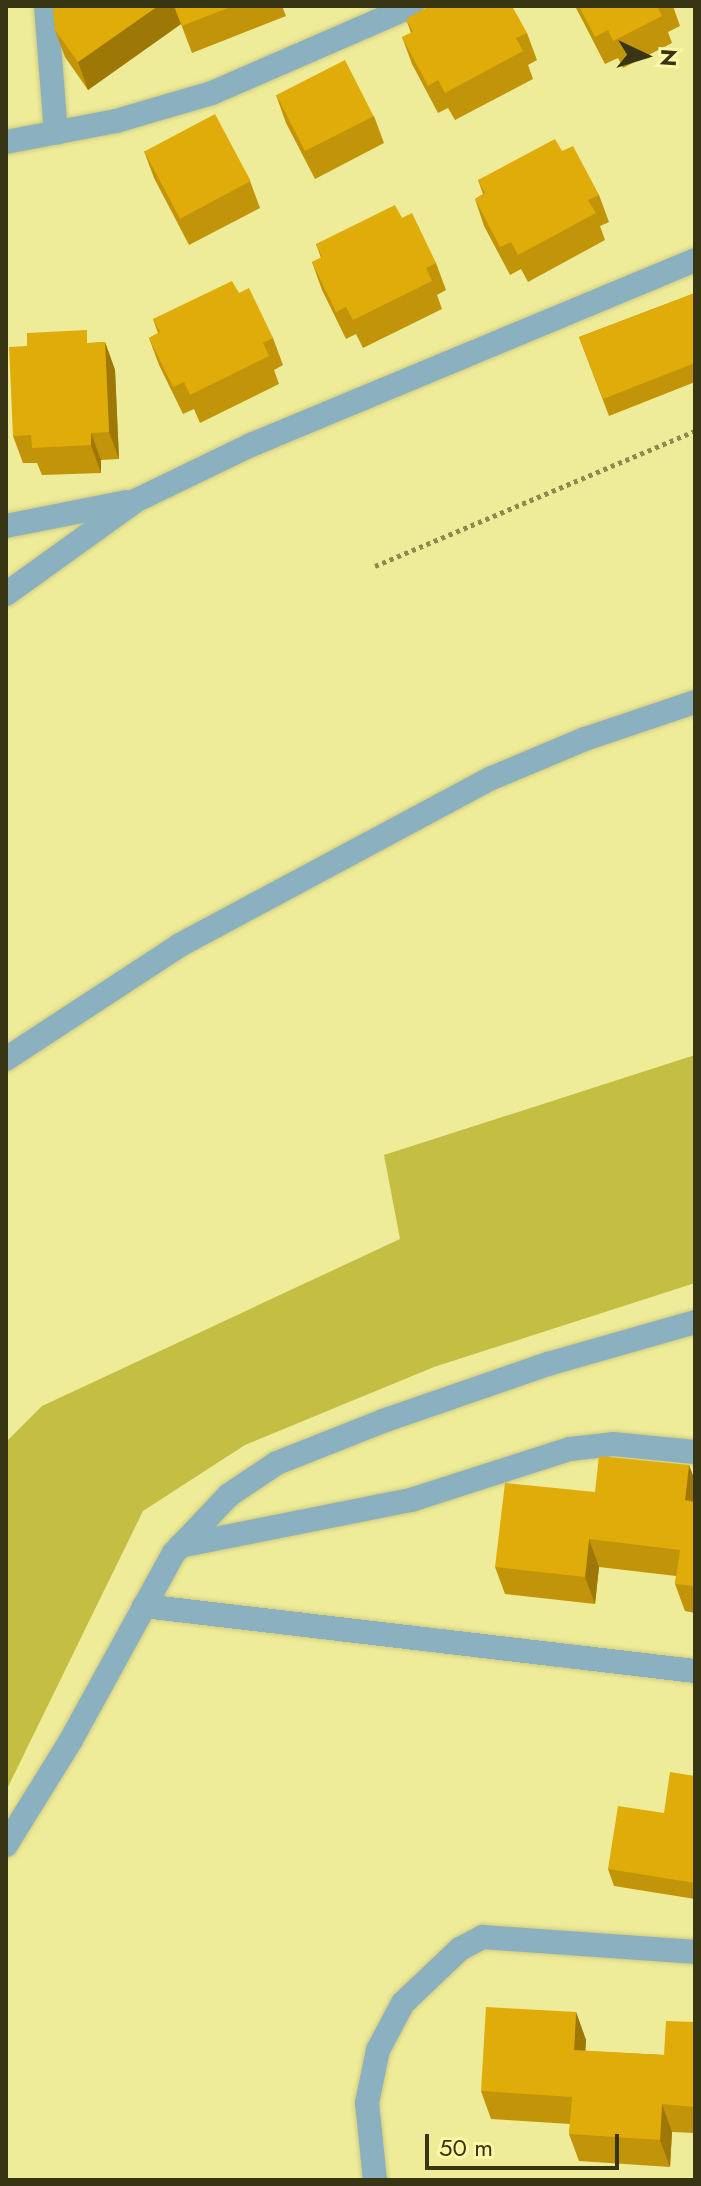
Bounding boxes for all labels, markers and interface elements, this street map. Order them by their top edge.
north arrow [605,16,685,96]
text: N [652,48,686,68]
scale bar [429,2118,623,2168]
text: 50 m [439,2130,493,2165]

